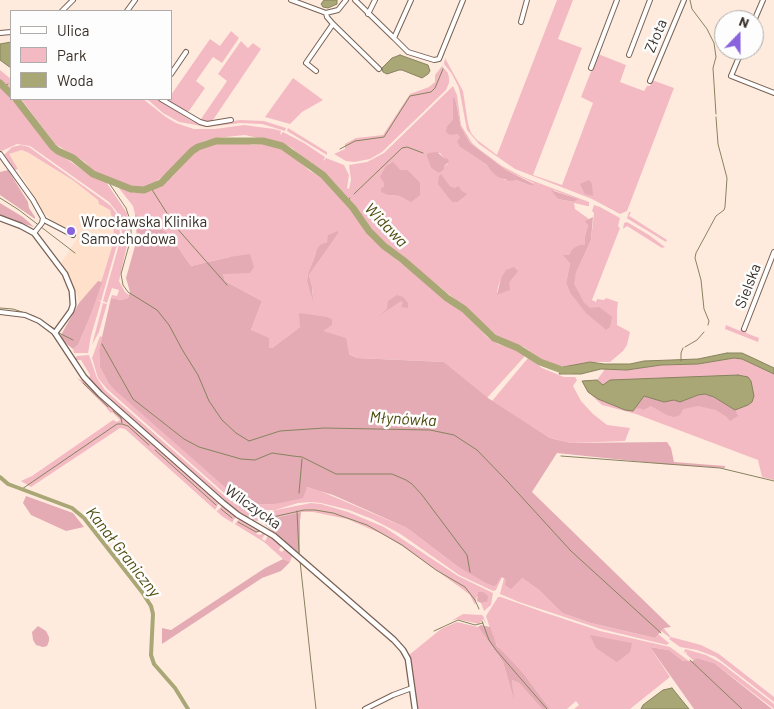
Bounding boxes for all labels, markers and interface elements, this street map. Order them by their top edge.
legend [10,10,172,100]
north arrow [714,10,764,60]
text: N [737,12,752,31]
street label: Złota [641,17,671,55]
text: Ulica [57,21,89,39]
text: Park [57,46,86,64]
text: Woda [57,71,93,89]
water label: Widawa [360,199,412,251]
place label: Wrocławska Klinika Samochodowa [81,213,207,248]
marker: Wrocławska Klinika Samochodowa [65,225,77,237]
street label: Sielska [731,261,765,311]
water label: Młynówka [369,408,437,430]
street label: Wilczycka [221,481,285,533]
water label: Kanał Graniczny [82,503,164,601]

